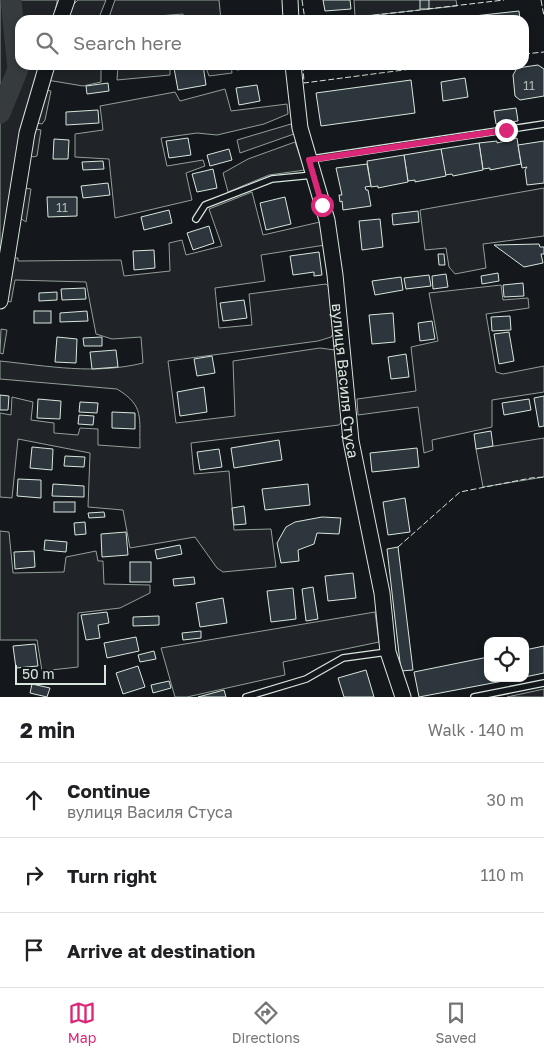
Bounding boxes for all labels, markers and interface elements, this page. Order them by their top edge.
search box [15,15,529,70]
icon: search [33,29,61,57]
text: Search here [73,31,182,54]
house number: 11 [523,78,535,93]
route end [495,119,518,142]
route start [311,194,334,217]
house number: 11 [56,200,68,215]
street label: вулиця Василя Стуса [329,302,363,460]
map controls [484,637,529,682]
button: locate [484,637,529,682]
scale bar [15,662,106,685]
text: 50 m [22,665,55,682]
text: 2 min [20,717,75,743]
text: Walk · 140 m [428,720,524,740]
text: Continue [67,779,150,802]
icon: ahead [20,786,48,814]
text: 30 m [487,790,524,810]
text: вулиця Василя Стуса [67,802,233,822]
icon: right [20,861,48,889]
text: Turn right [67,864,157,887]
text: 110 m [480,865,524,885]
icon: arrive [20,936,48,964]
text: Arrive at destination [67,939,255,962]
tab: Map [68,999,96,1046]
tab: Directions [232,999,300,1046]
tab: Saved [435,999,476,1046]

